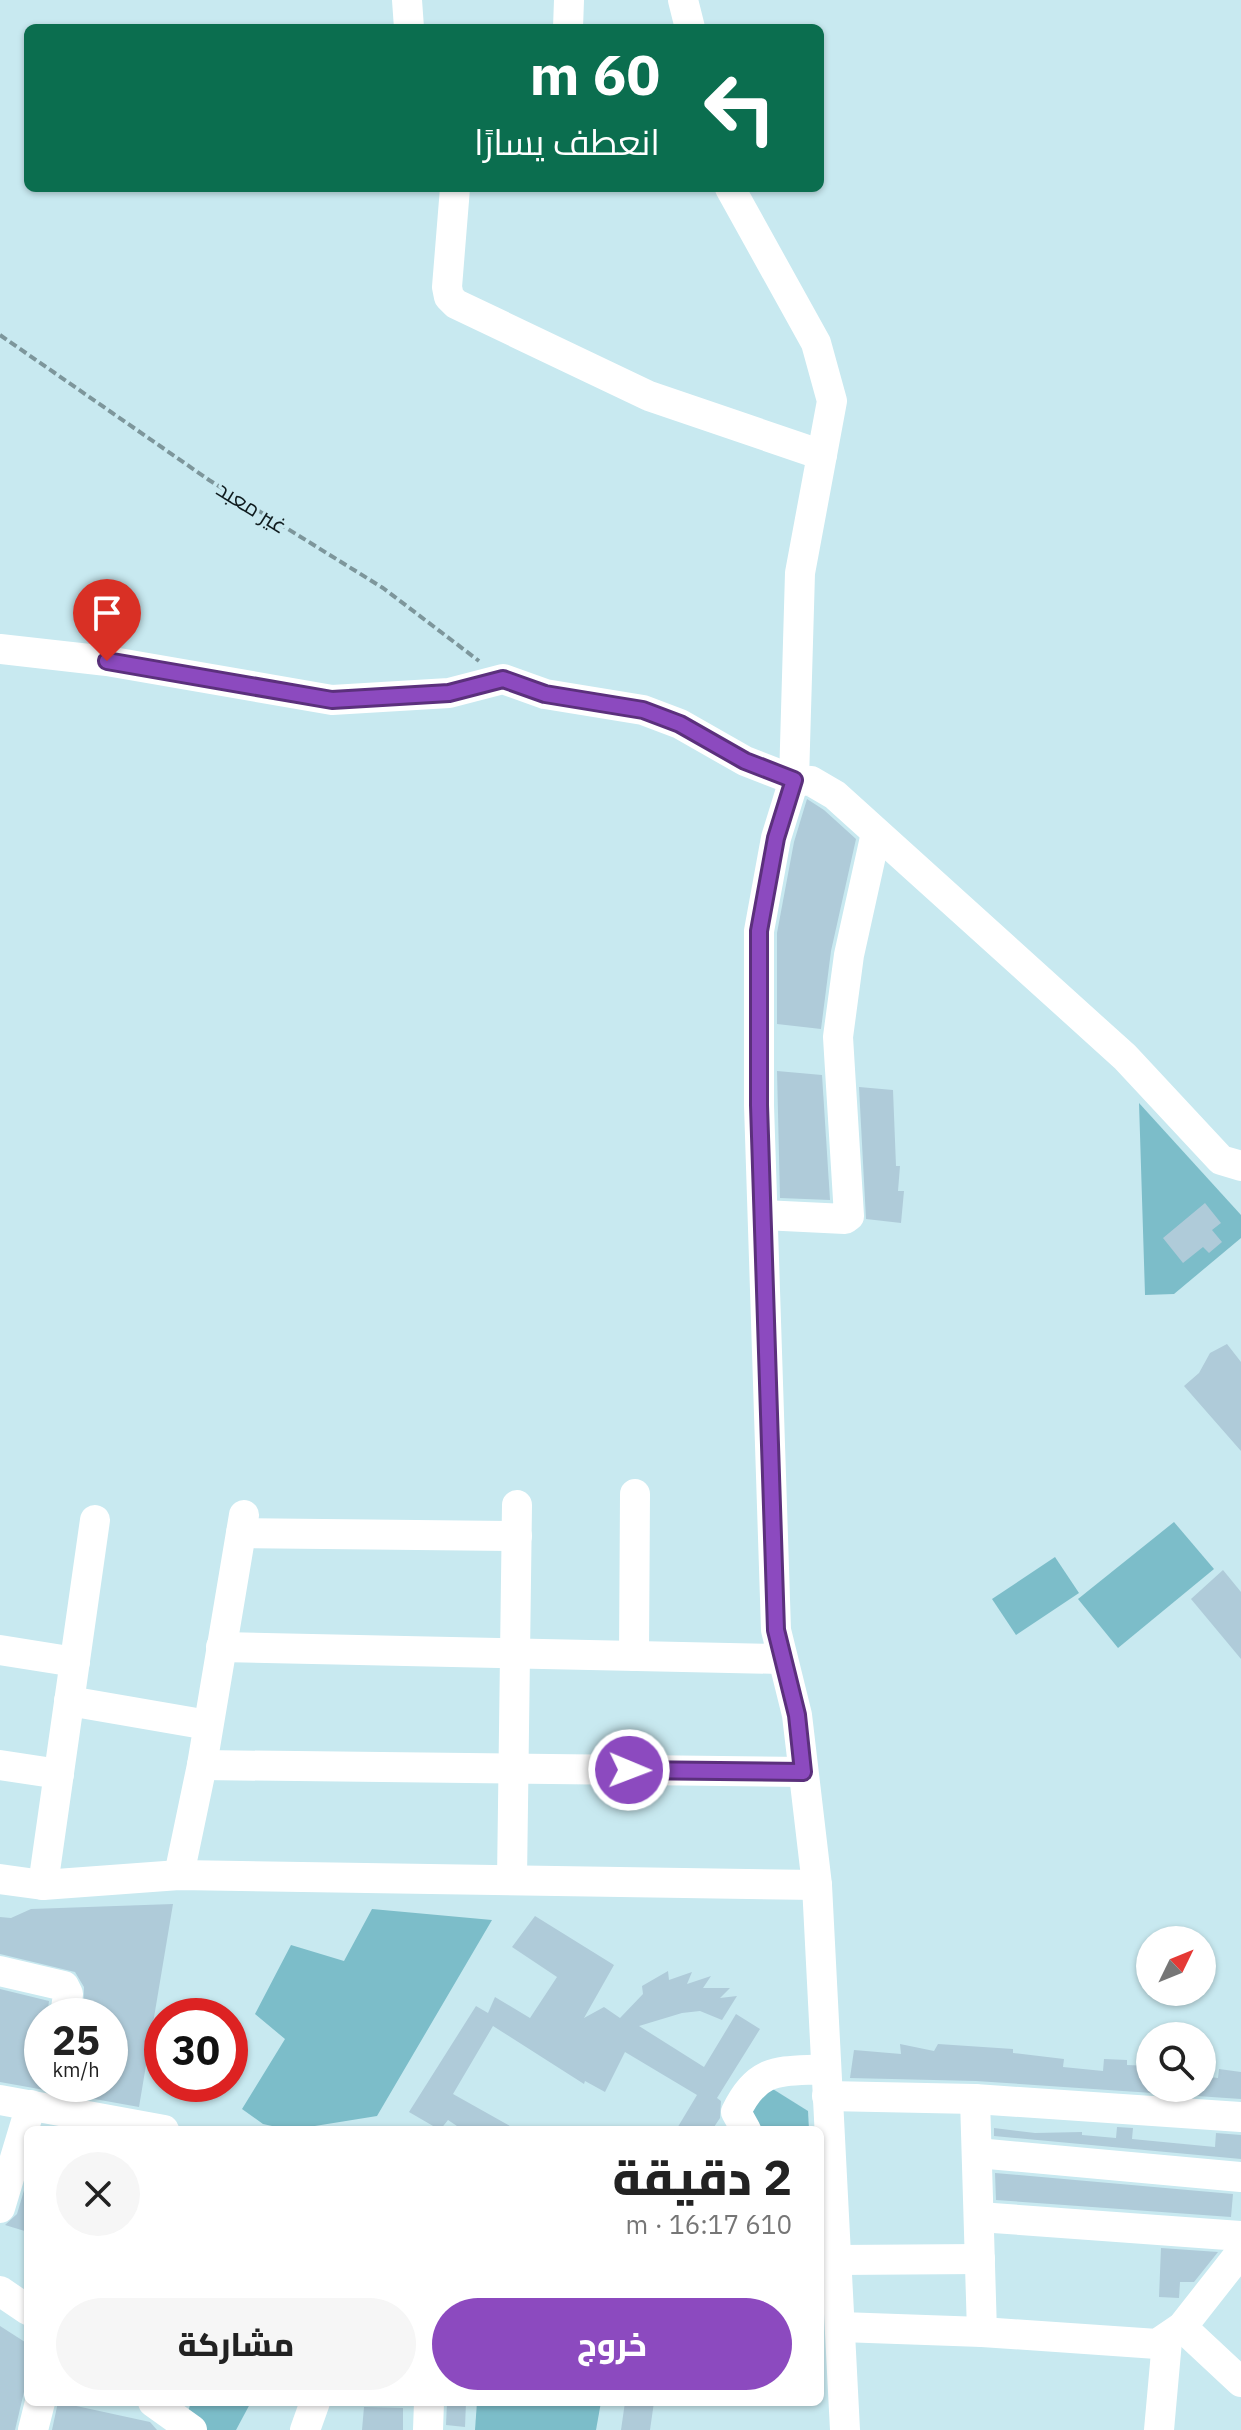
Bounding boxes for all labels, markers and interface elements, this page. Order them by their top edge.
text: 60 m [530,38,660,110]
icon: left [688,56,792,160]
text: انعطف يسارًا [474,118,660,165]
street label: غير معبد [212,474,293,539]
pin [73,579,141,661]
icon: arrive [85,591,129,635]
position arrow [587,1728,671,1812]
north arrow [1136,1926,1216,2006]
map controls [1136,1926,1216,2102]
speed limit sign: 30 [144,1998,248,2102]
text: 25 [52,2014,100,2066]
button: search [1136,2022,1216,2102]
text: km/h [52,2056,100,2083]
text: 2 دقيقة [612,2146,792,2208]
button: close [56,2152,140,2236]
text: 610 m · 16:17 [626,2207,792,2241]
button: مشاركة [56,2298,416,2390]
button: خروج [432,2298,792,2390]

